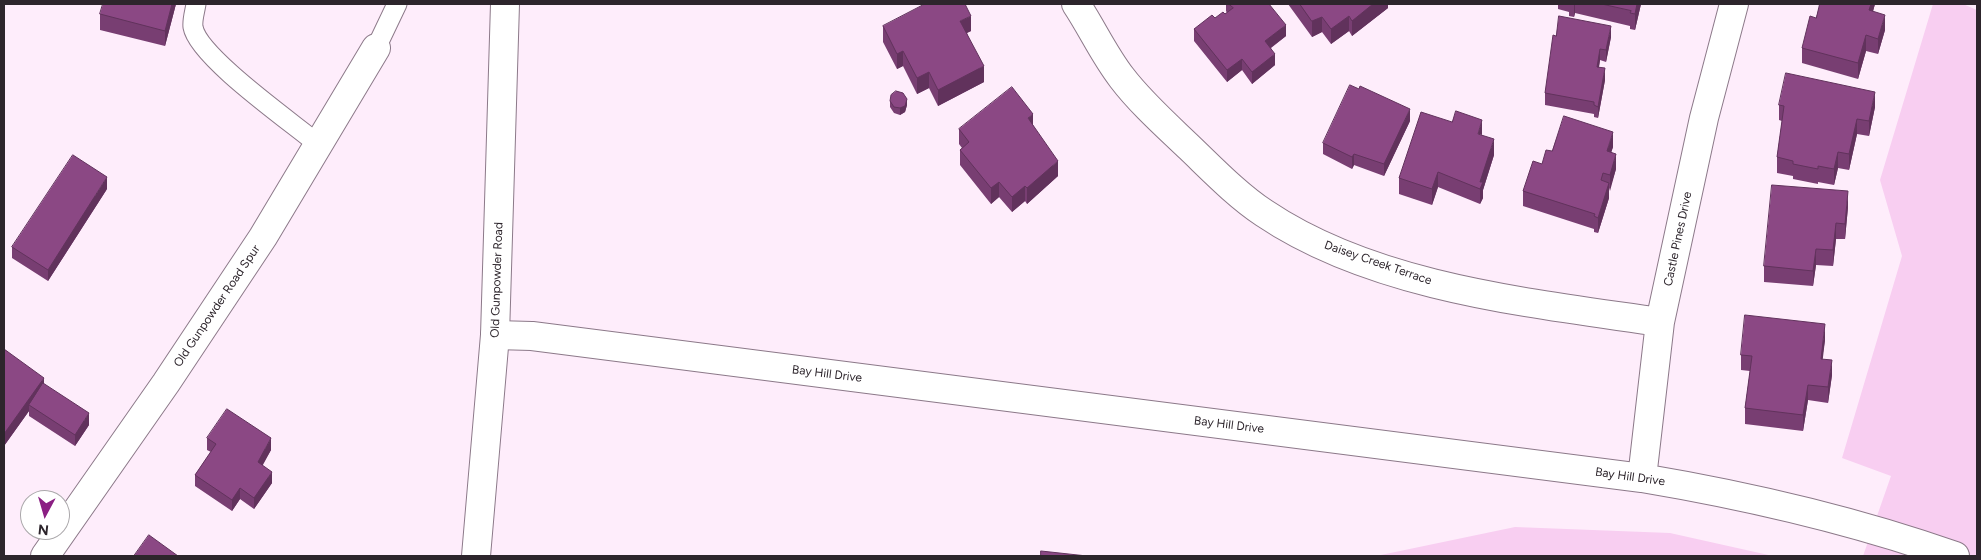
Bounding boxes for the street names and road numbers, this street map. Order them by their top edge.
street label: Castle Pines Drive [1661,190,1695,288]
street label: Old Gunpowder Road [488,222,506,338]
street label: Daisey Creek Terrace [1322,238,1434,288]
street label: Old Gunpowder Road Spur [171,242,263,370]
street label: Bay Hill Drive [791,363,863,385]
street label: Bay Hill Drive [1193,414,1265,436]
street label: Bay Hill Drive [1594,465,1666,489]

